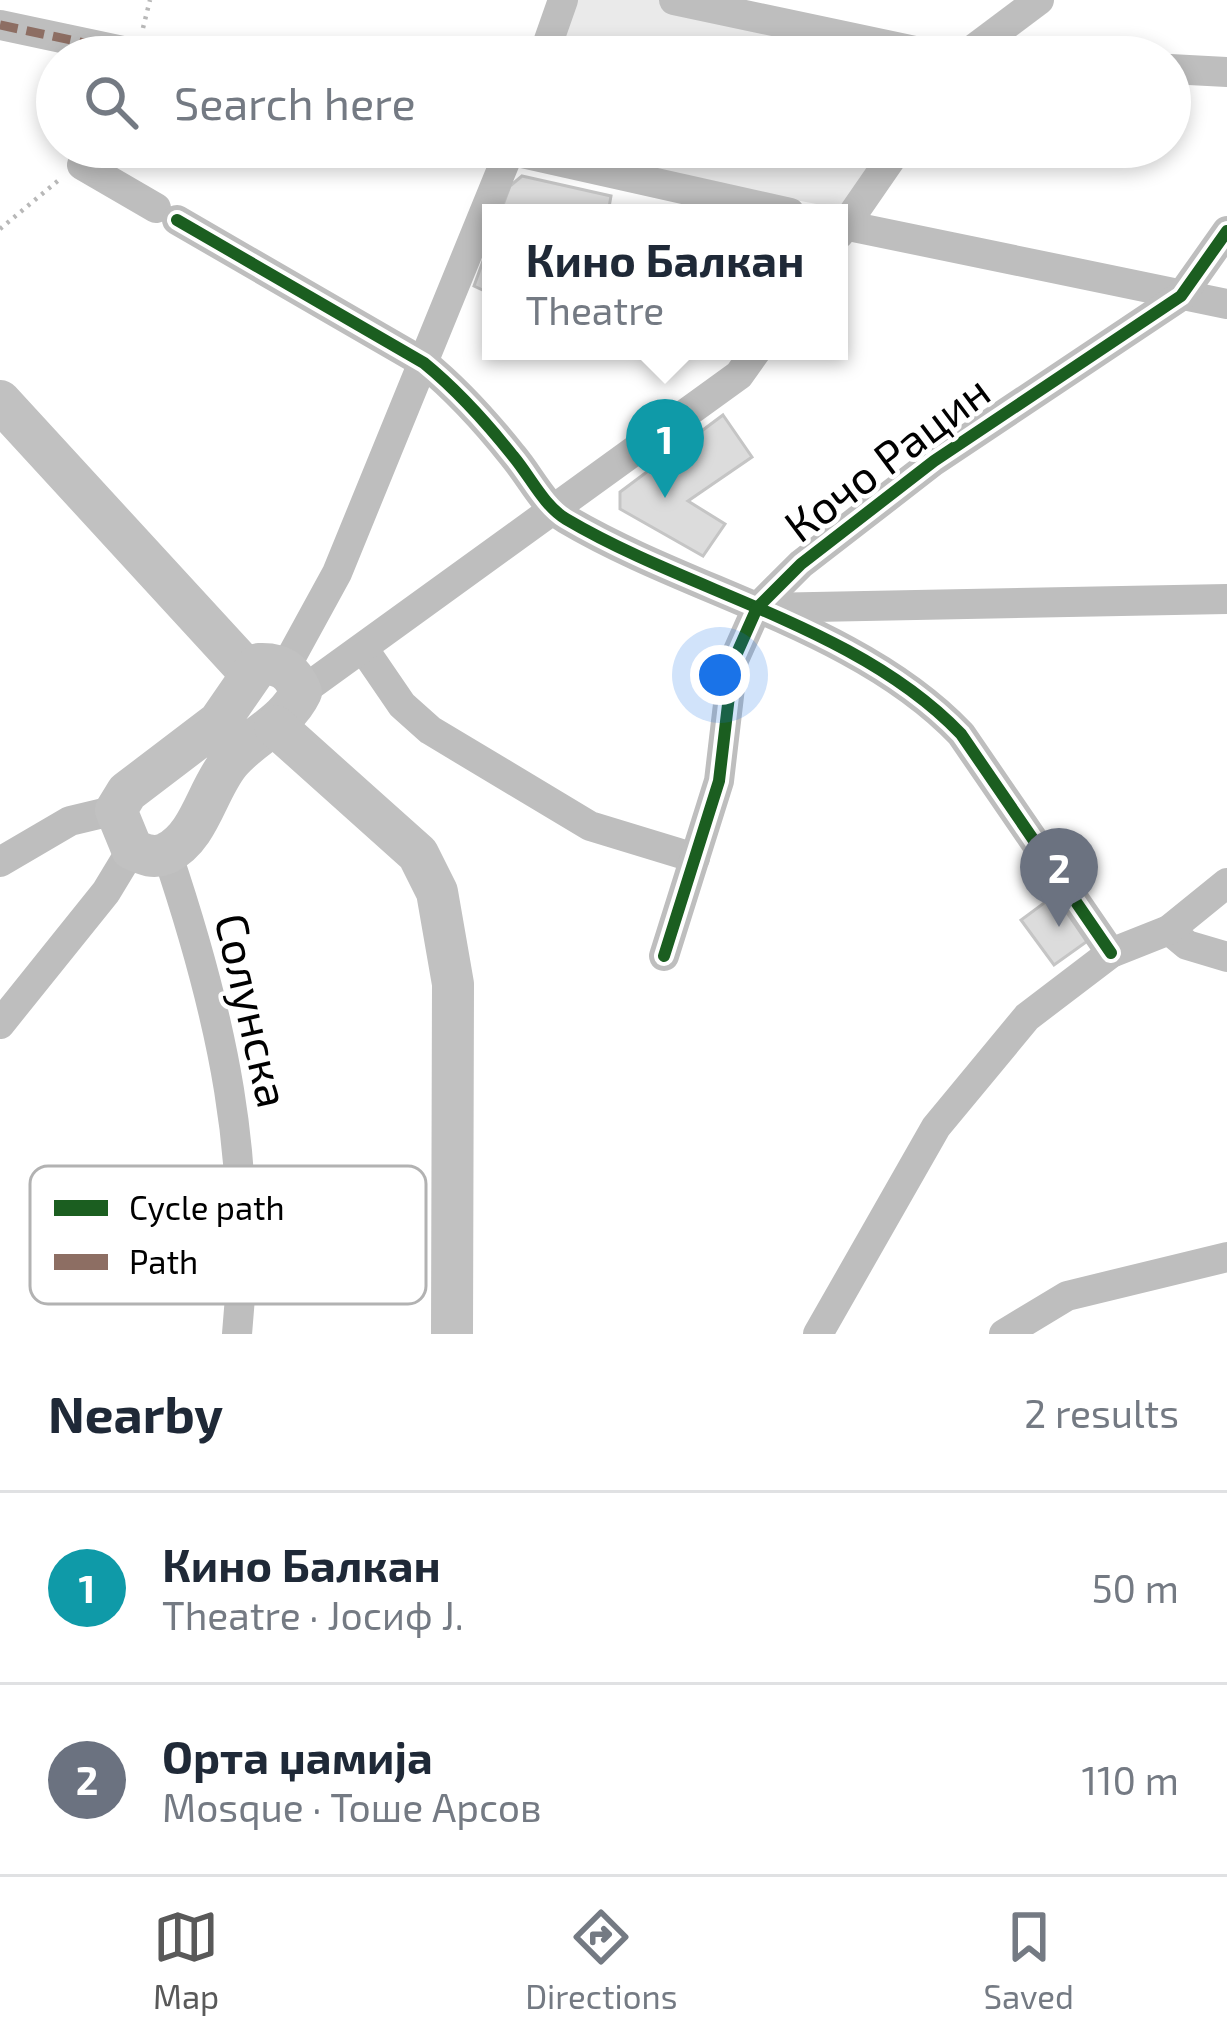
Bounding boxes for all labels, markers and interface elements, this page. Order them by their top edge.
search box [36,36,1191,168]
icon: search [78,69,144,135]
text: Search here [174,75,416,129]
popup [482,204,848,360]
text: Кино Балкан [526,232,804,286]
text: Theatre [526,286,664,333]
street label: Кочо Рацин [773,362,999,552]
pin: 1 [626,399,704,498]
your location [690,645,750,705]
pin: 2 [1020,828,1098,927]
street label: Солунска [205,908,302,1112]
legend [30,1166,426,1304]
text: Cycle path [129,1187,285,1227]
text: Path [129,1241,198,1281]
text: Nearby [48,1382,223,1443]
text: 2 results [1024,1389,1179,1436]
text: Кино Балкан [162,1537,441,1591]
text: 1 [79,1564,95,1611]
text: 50 m [1092,1564,1179,1611]
text: Theatre · Јосиф Ј. [162,1591,464,1638]
text: Орта џамија [162,1729,433,1783]
text: 2 [76,1756,98,1803]
text: 110 m [1082,1756,1179,1803]
text: Mosque · Тоше Арсов [162,1783,542,1830]
tab: Map [153,1904,219,2016]
tab: Directions [525,1904,677,2016]
tab: Saved [983,1904,1074,2016]

